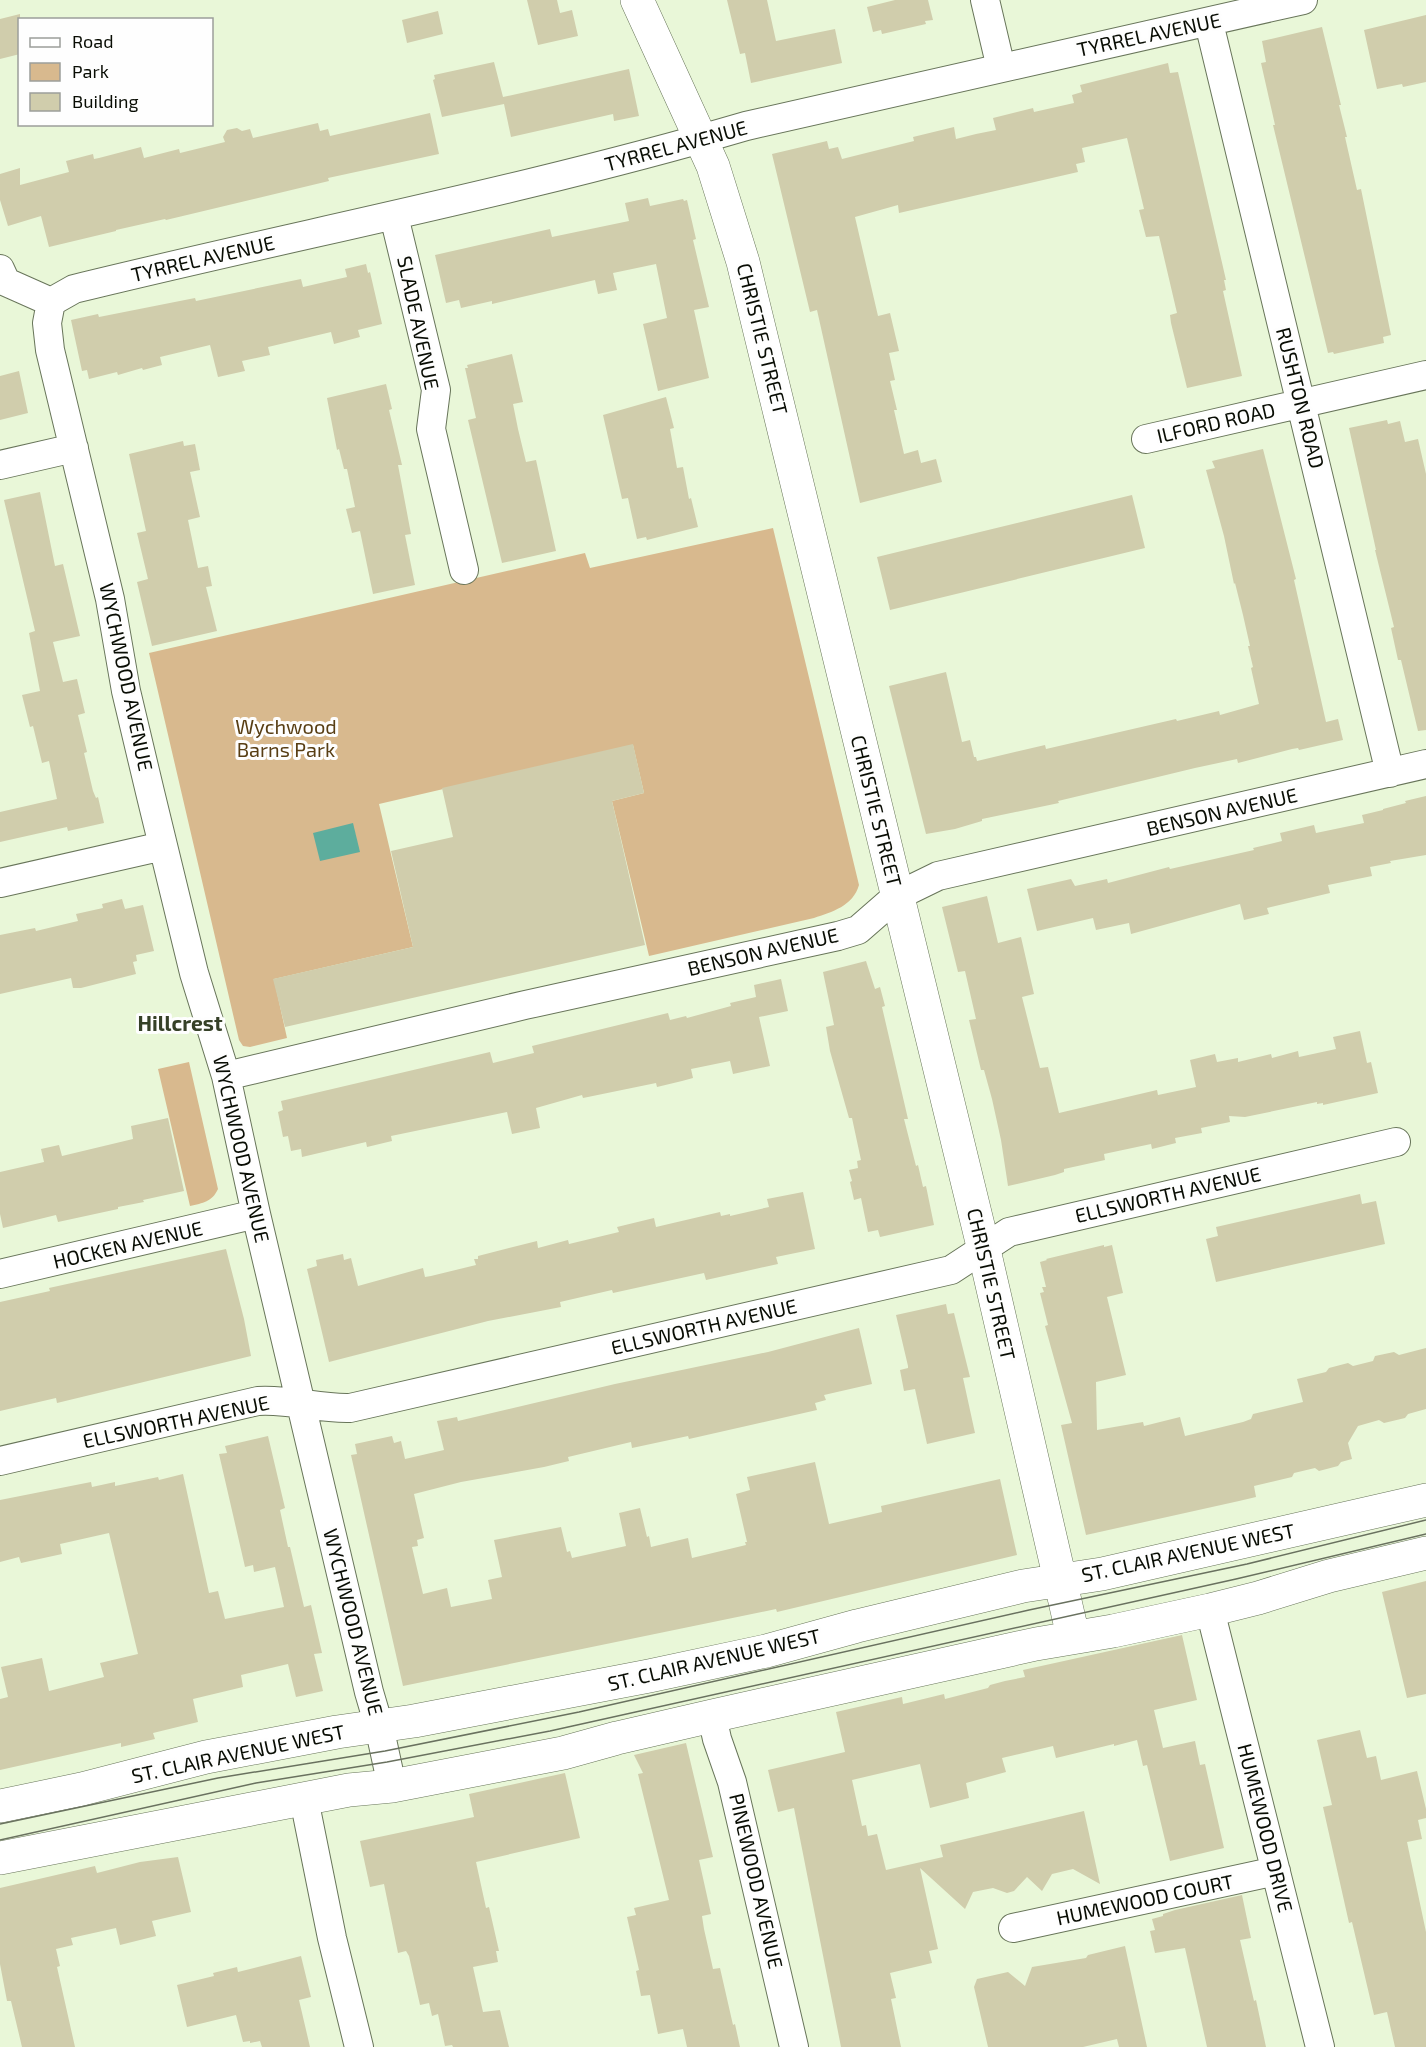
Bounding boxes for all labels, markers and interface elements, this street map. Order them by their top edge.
street label: TYRREL AVENUE [1075,7,1223,61]
legend [18,18,213,126]
text: Road [72,30,113,52]
text: Park [72,60,109,82]
text: Building [72,90,139,112]
street label: TYRREL AVENUE [602,114,750,176]
street label: TYRREL AVENUE [129,230,277,286]
street label: SLADE AVENUE [393,254,445,392]
street label: CHRISTIE STREET [733,260,793,417]
street label: RUSHTON ROAD [1272,325,1330,471]
street label: ILFORD ROAD [1154,397,1277,447]
street label: WYCHWOOD AVENUE [95,581,159,773]
park label: Wychwood Barns Park [235,714,337,761]
street label: CHRISTIE STREET [847,732,907,889]
street label: BENSON AVENUE [1144,782,1300,840]
street label: BENSON AVENUE [685,922,841,980]
district label: Hillcrest [137,1010,223,1035]
street label: WYCHWOOD AVENUE [209,1053,275,1245]
street label: ELLSWORTH AVENUE [1072,1161,1263,1227]
street label: CHRISTIE STREET [963,1205,1021,1363]
street label: HOCKEN AVENUE [51,1215,205,1273]
street label: ELLSWORTH AVENUE [608,1293,799,1359]
street label: ELLSWORTH AVENUE [80,1390,271,1453]
street label: ST. CLAIR AVENUE WEST [1079,1518,1297,1586]
street label: WYCHWOOD AVENUE [319,1526,389,1718]
street label: ST. CLAIR AVENUE WEST [605,1623,823,1695]
street label: ST. CLAIR AVENUE WEST [129,1719,347,1787]
street label: HUMEWOOD DRIVE [1233,1741,1299,1915]
street label: PINEWOOD AVENUE [725,1791,789,1971]
street label: HUMEWOOD COURT [1054,1868,1236,1930]

